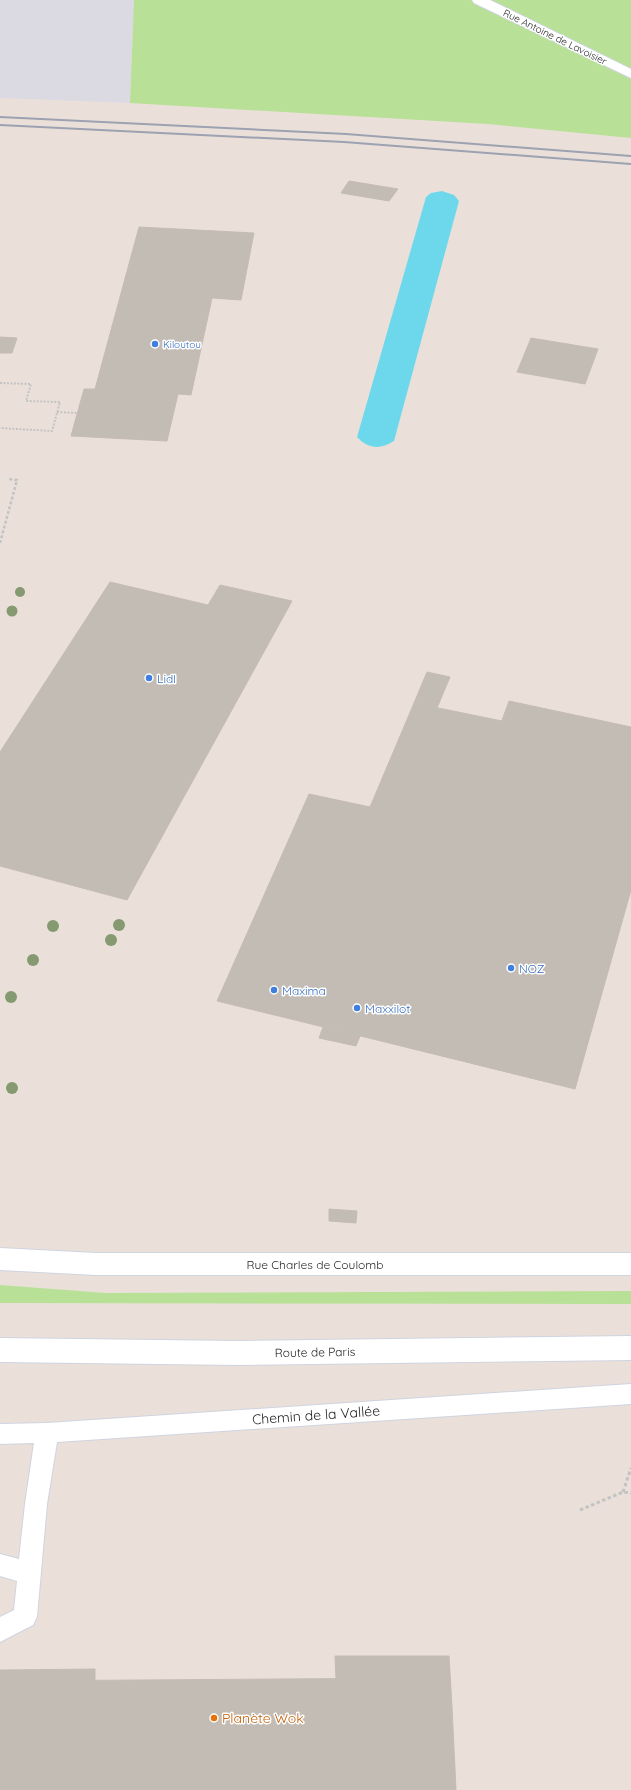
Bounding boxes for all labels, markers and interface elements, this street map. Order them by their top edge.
street label: Rue Antoine de Lavoisier [501,6,609,68]
place label: Kiloutou [163,338,201,351]
marker: Kiloutou [150,339,160,349]
place label: Lidl [157,671,176,686]
marker: Lidl [144,673,154,683]
place label: NOZ [519,961,545,976]
marker: NOZ [506,963,516,973]
place label: Maxima [282,983,326,998]
marker: Maxima [269,985,279,995]
place label: Maxxilot [365,1001,410,1016]
marker: Maxxilot [352,1003,362,1013]
street label: Rue Charles de Coulomb [246,1257,384,1272]
street label: Route de Paris [275,1344,356,1360]
street label: Chemin de la Vallée [251,1402,381,1428]
place label: Planète Wok [222,1709,304,1727]
marker: Planète Wok [209,1713,219,1723]

